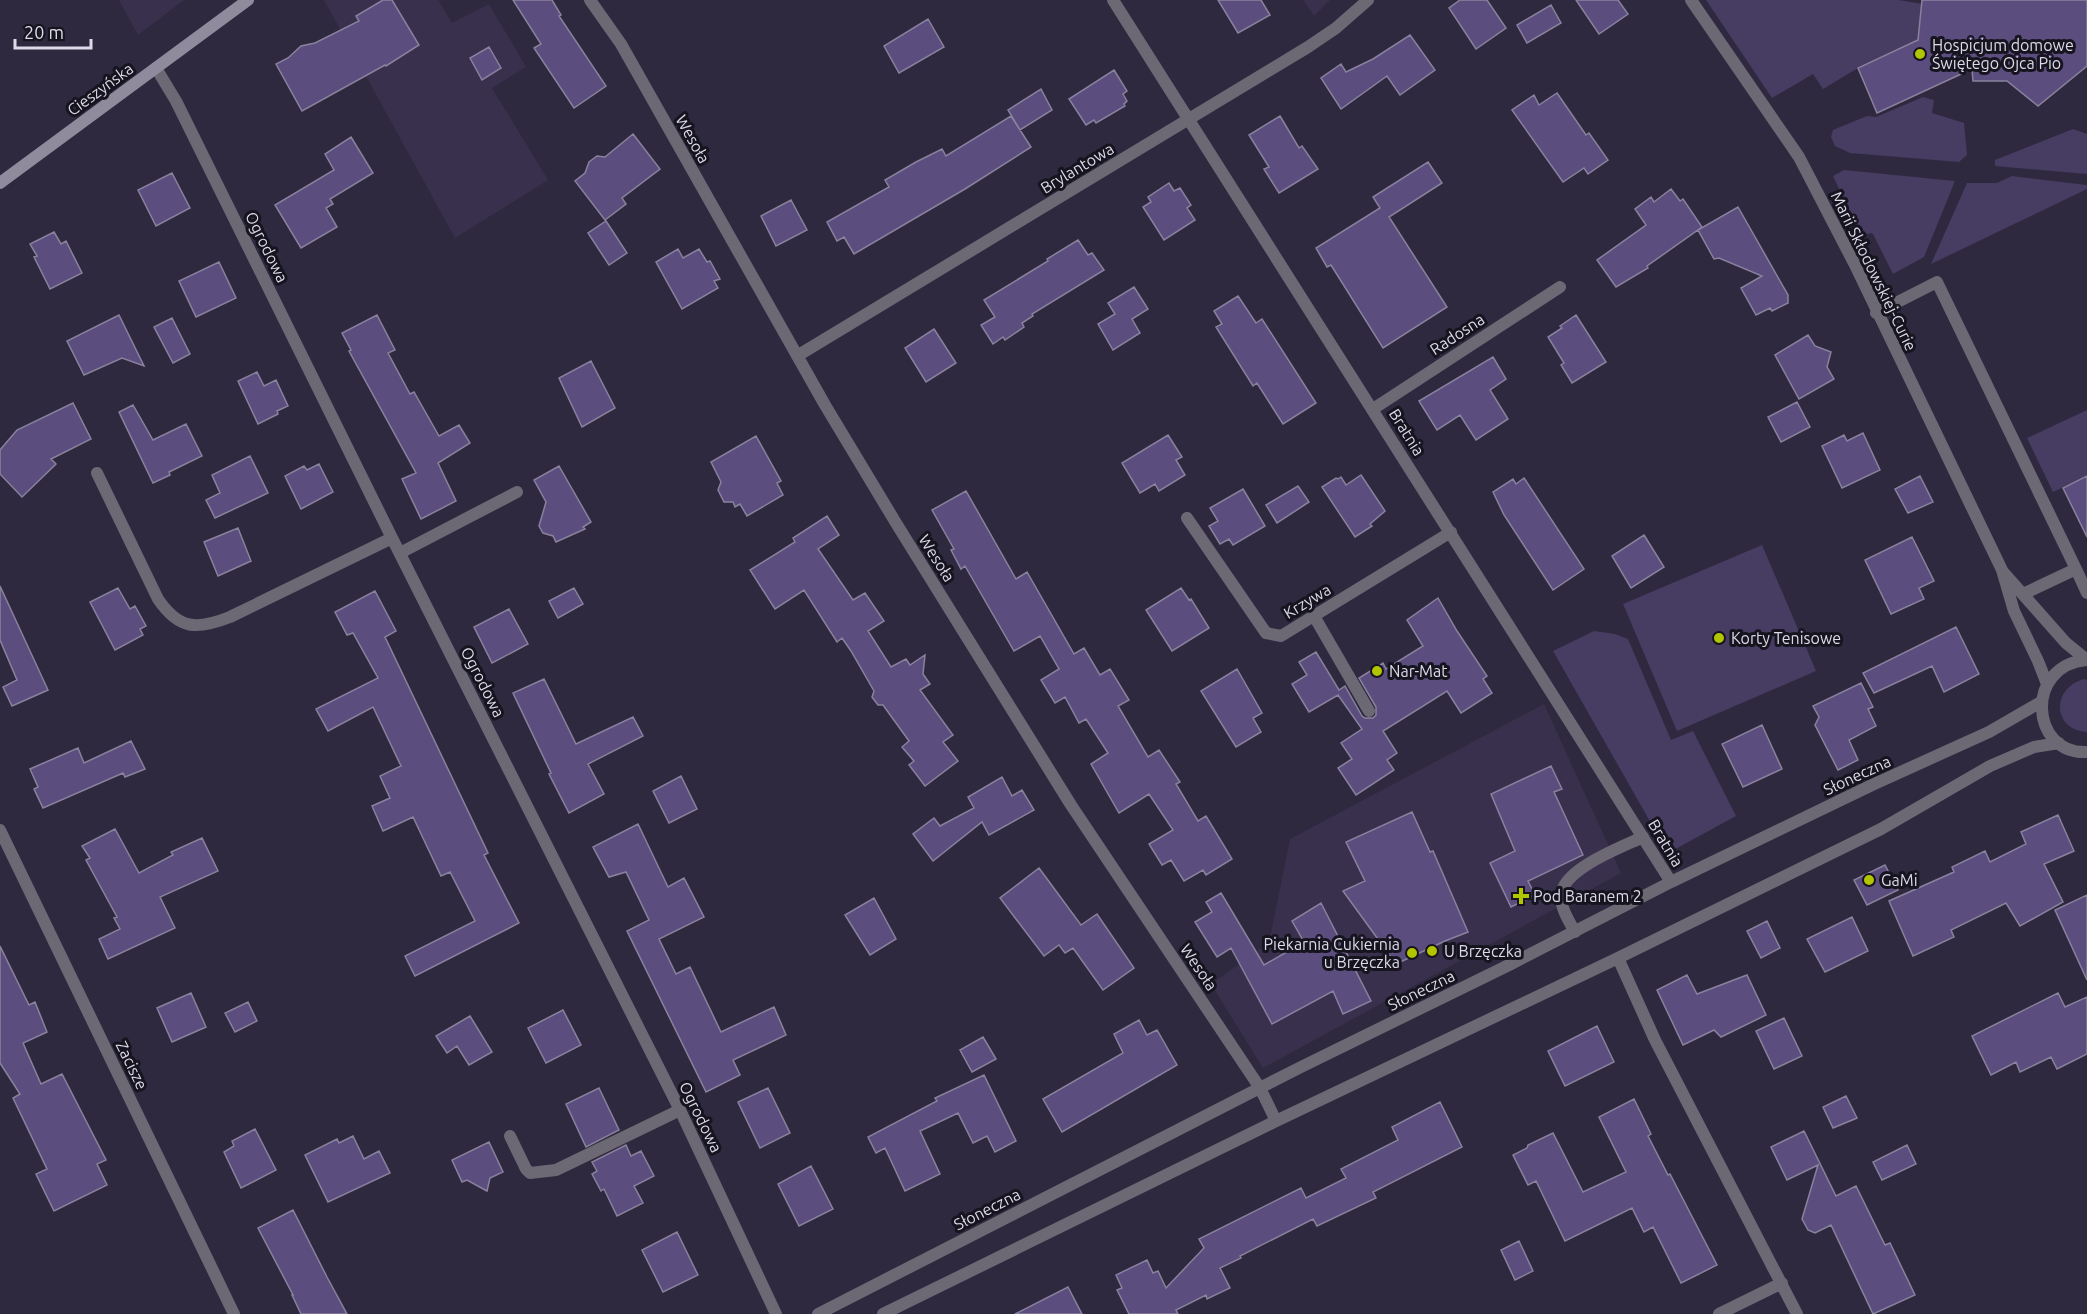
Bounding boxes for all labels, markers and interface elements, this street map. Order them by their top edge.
scale bar [15,12,92,50]
text: 20 m [24,22,64,42]
place label: Hospicjum domowe Świętego Ojca Pio [1932,36,2074,72]
marker: Hospicjum domowe Świętego Ojca Pio [1913,47,1927,61]
street label: Cieszyńska [64,59,136,119]
street label: Wesoła [672,112,714,166]
street label: Brylantowa [1037,139,1117,197]
street label: Marii Skłodowskiej-Curie [1828,189,1920,353]
street label: Ogrodowa [242,209,292,285]
street label: Radosna [1426,310,1488,358]
street label: Bratnia [1386,405,1428,459]
street label: Wesoła [916,531,958,585]
street label: Krzywa [1280,580,1334,622]
place label: Korty Tenisowe [1731,629,1841,647]
marker: Korty Tenisowe [1712,631,1726,645]
street label: Ogrodowa [458,644,508,720]
place label: Nar-Mat [1389,662,1448,680]
marker: Nar-Mat [1370,664,1384,678]
street label: Słoneczna [1820,752,1894,798]
street label: Bratnia [1645,816,1687,870]
place label: GaMi [1881,871,1918,889]
marker: GaMi [1862,873,1876,887]
place label: Pod Baranem 2 [1533,887,1642,905]
marker: Pod Baranem 2 [1514,889,1528,903]
place label: Piekarnia Cukiernia u Brzęczka [1264,935,1400,971]
street label: Wesoła [1177,940,1221,994]
place label: U Brzęczka [1444,942,1522,960]
marker: U Brzęczka [1425,944,1439,958]
marker: Piekarnia Cukiernia u Brzęczka [1405,946,1419,960]
street label: Słoneczna [1385,966,1457,1014]
street label: Zacisze [113,1038,151,1092]
street label: Ogrodowa [676,1079,726,1155]
street label: Słoneczna [951,1185,1023,1233]

